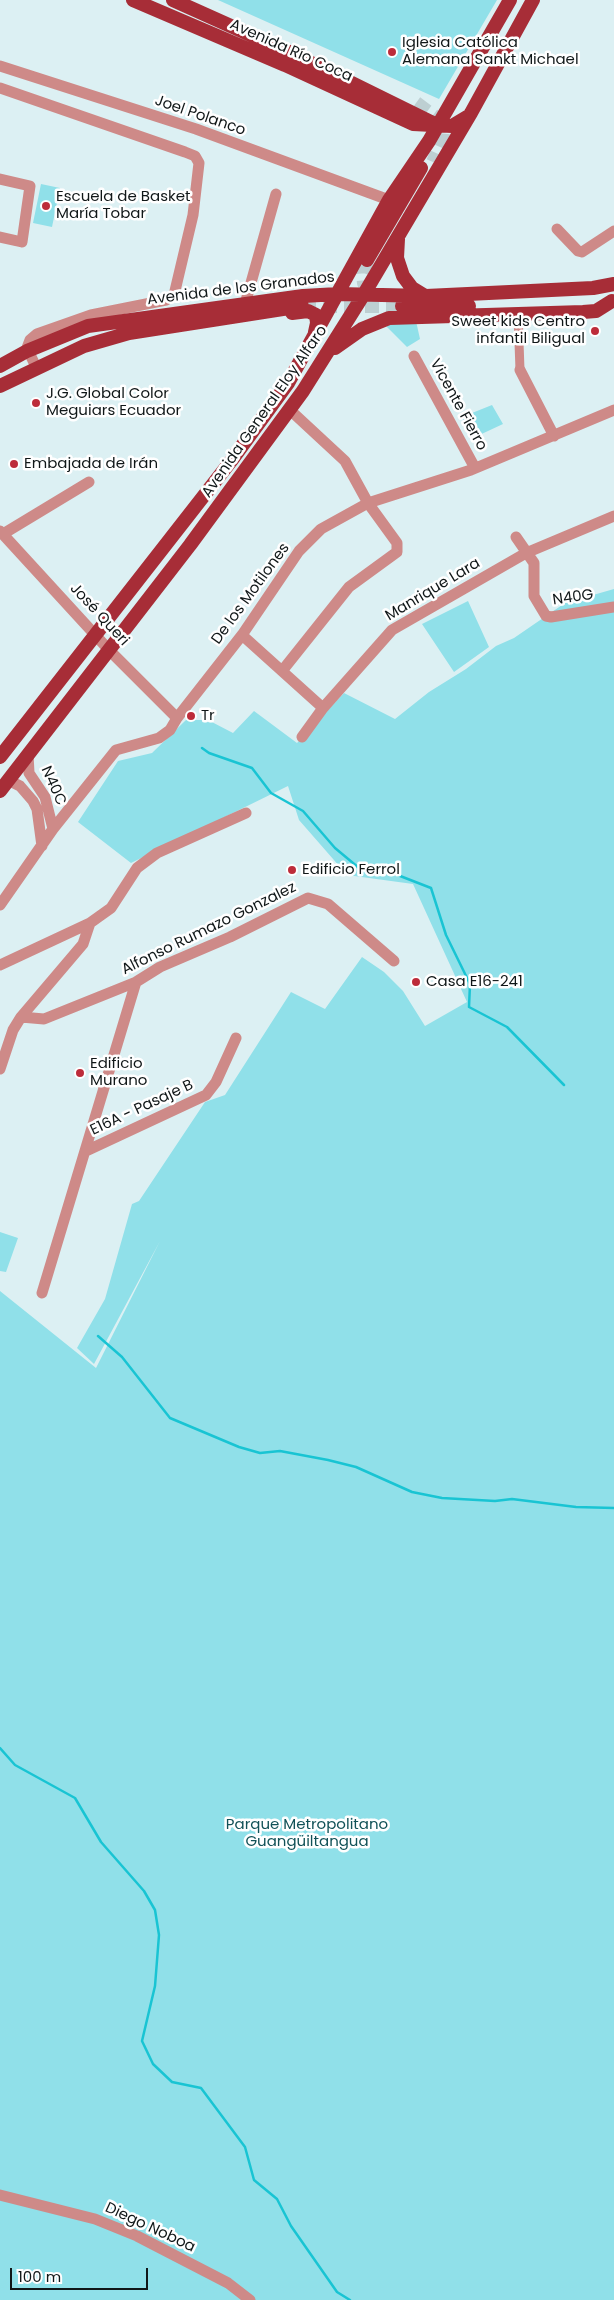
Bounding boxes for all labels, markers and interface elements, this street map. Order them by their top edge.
street label: Avenida Río Coca [227,16,355,86]
place label: Iglesia Católica Alemana Sankt Michael [402,34,579,69]
marker: Iglesia Católica Alemana Sankt Michael [386,46,398,58]
street label: Joel Polanco [152,92,248,140]
place label: Escuela de Basket María Tobar [56,188,190,223]
marker: Escuela de Basket María Tobar [40,200,52,212]
street label: Avenida de los Granados [146,269,336,309]
place label: Sweet kids Centro infantil Biligual [451,313,585,348]
street label: Avenida General Eloy Alfaro [198,322,332,502]
marker: Sweet kids Centro infantil Biligual [589,325,601,337]
street label: Vicente Fierro [425,356,491,454]
place label: J.G. Global Color Meguiars Ecuador [46,385,181,420]
marker: J.G. Global Color Meguiars Ecuador [30,397,42,409]
place label: Embajada de Irán [24,455,158,473]
marker: Embajada de Irán [8,458,20,470]
street label: De los Motilones [208,540,294,648]
street label: Manrique Lara [382,555,484,625]
street label: José Queri [66,580,132,650]
street label: N40G [551,586,595,610]
place label: Tr [201,707,215,725]
marker: Tr [185,710,197,722]
street label: N40C [36,764,70,808]
place label: Edificio Ferrol [302,861,400,879]
marker: Edificio Ferrol [286,864,298,876]
street label: Alfonso Rumazo Gonzalez [119,879,299,979]
place label: Casa E16-241 [426,973,523,991]
marker: Casa E16-241 [410,976,422,988]
place label: Edificio Murano [90,1055,147,1090]
marker: Edificio Murano [74,1067,86,1079]
street label: E16A - Pasaje B [88,1076,196,1140]
park label: Parque Metropolitano Guangüiltangua [226,1816,388,1851]
street label: Diego Noboa [102,2199,198,2257]
scale bar [12,2258,150,2290]
text: 100 m [18,2266,61,2287]

